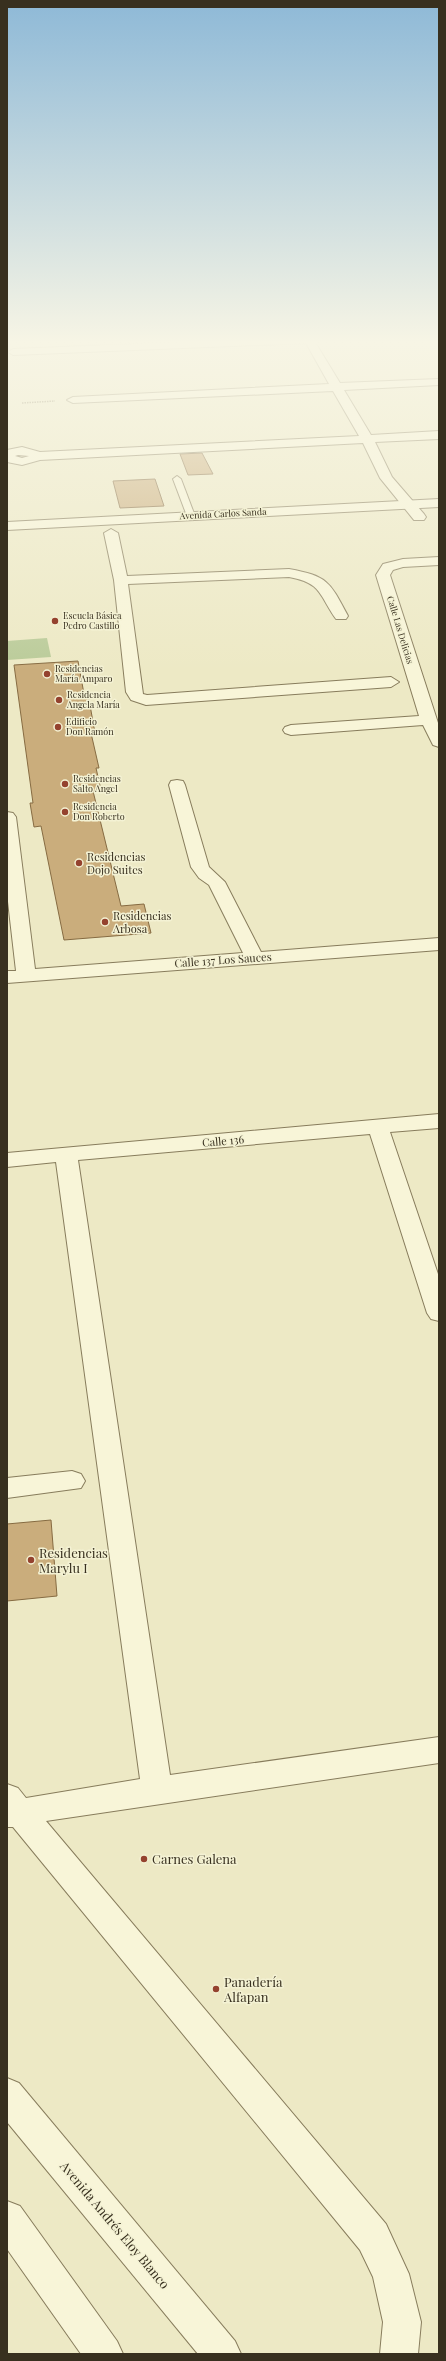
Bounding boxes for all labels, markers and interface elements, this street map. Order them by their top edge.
street label: Avenida Carlos Sanda [178,505,267,521]
street label: Calle Las Delicias [385,594,417,665]
place label: Escuela Básica Pedro Castillo [63,609,122,631]
marker: Escuela Básica Pedro Castillo [50,616,60,626]
place label: Residencias María Amparo [55,662,112,684]
marker: Residencias María Amparo [42,669,52,679]
place label: Residencia Angela María [66,688,120,710]
marker: Residencia Angela María [54,695,64,705]
place label: Edificio Don Ramón [66,715,114,737]
marker: Edificio Don Ramón [53,722,63,732]
place label: Residencias Salto Angel [73,772,121,794]
marker: Residencias Salto Angel [60,779,70,789]
place label: Residencia Don Roberto [73,800,125,822]
marker: Residencia Don Roberto [60,807,70,817]
place label: Residencias Dojo Suites [87,849,145,877]
marker: Residencias Dojo Suites [74,858,84,868]
place label: Residencias Arbosa [112,908,171,936]
marker: Residencias Arbosa [100,917,110,927]
street label: Calle 137 Los Sauces [174,949,272,970]
street label: Calle 136 [201,1131,245,1150]
place label: Residencias Marylu I [39,1544,108,1576]
marker: Residencias Marylu I [26,1555,36,1565]
place label: Carnes Galena [152,1850,237,1867]
marker: Carnes Galena [139,1854,149,1864]
place label: Panadería Alfapan [223,1973,283,2005]
marker: Panadería Alfapan [211,1984,221,1994]
street label: Avenida Andrés Eloy Blanco [56,2157,174,2292]

